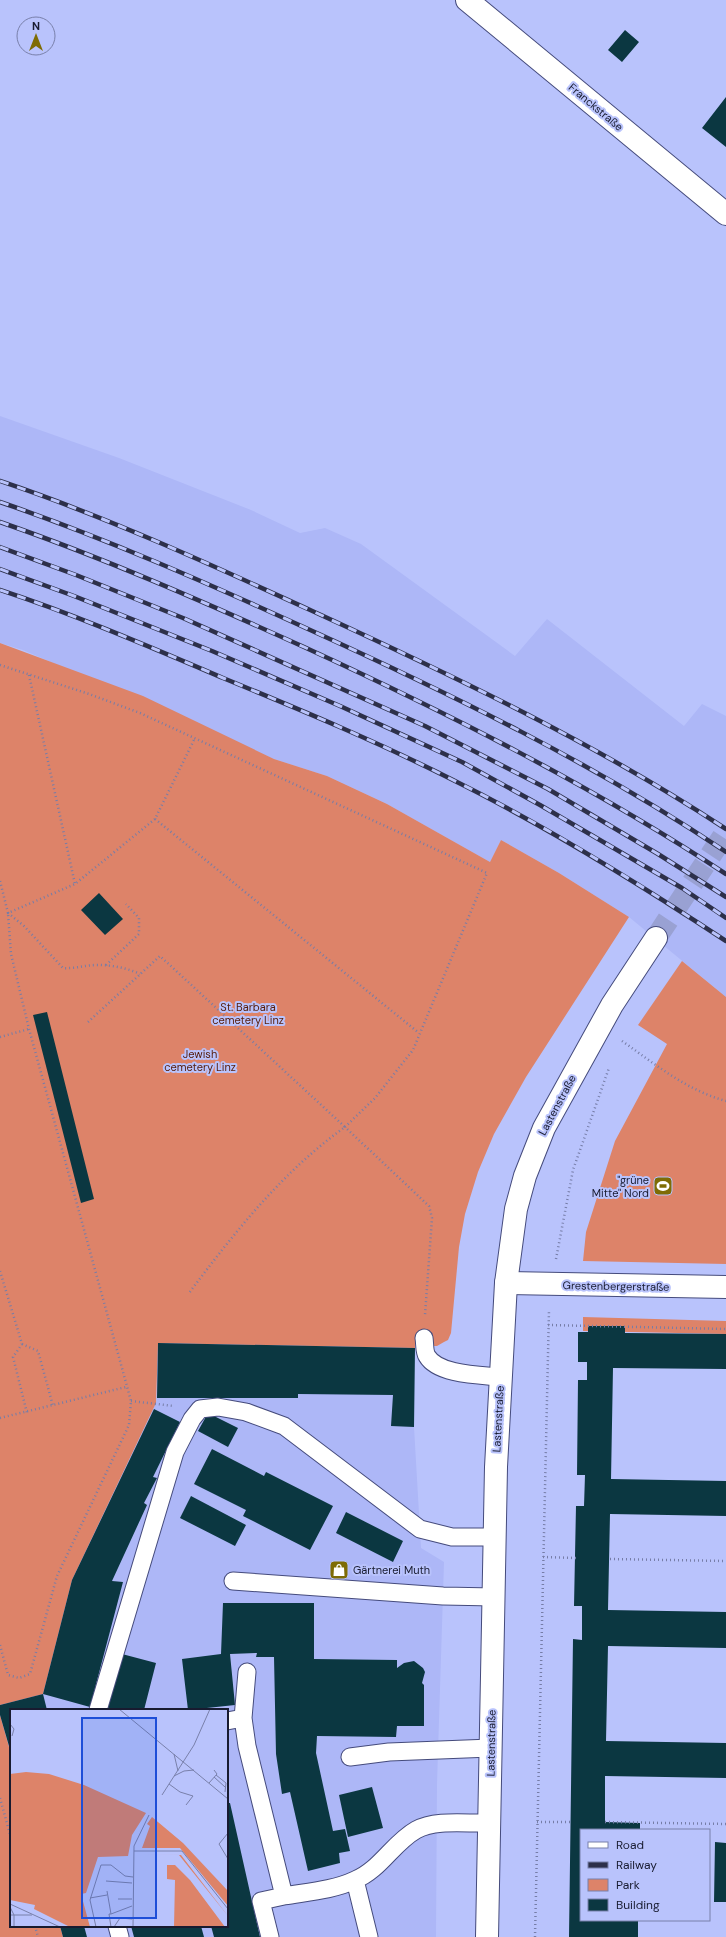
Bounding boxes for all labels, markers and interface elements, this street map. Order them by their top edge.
north arrow [16,16,56,56]
text: N [32,19,40,33]
street label: Franckstraße [566,80,626,134]
park label: St. Barbara cemetery Linz [212,1000,284,1027]
park label: Jewish cemetery Linz [164,1047,236,1074]
street label: Lastenstraße [535,1072,579,1138]
place label: "grüne Mitte" Nord [592,1173,649,1200]
sports icon: "grüne Mitte" Nord [652,1175,674,1197]
street label: Grestenbergerstraße [563,1278,669,1294]
street label: Lastenstraße [489,1385,507,1453]
shop icon: Gärtnerei Muth [328,1559,350,1581]
place label: Gärtnerei Muth [353,1563,430,1577]
inset map [10,1709,228,1927]
street label: Lastenstraße [483,1709,499,1777]
legend [580,1829,710,1921]
text: Road [616,1837,644,1853]
text: Railway [616,1857,657,1873]
text: Park [616,1877,640,1893]
text: Building [616,1897,660,1913]

